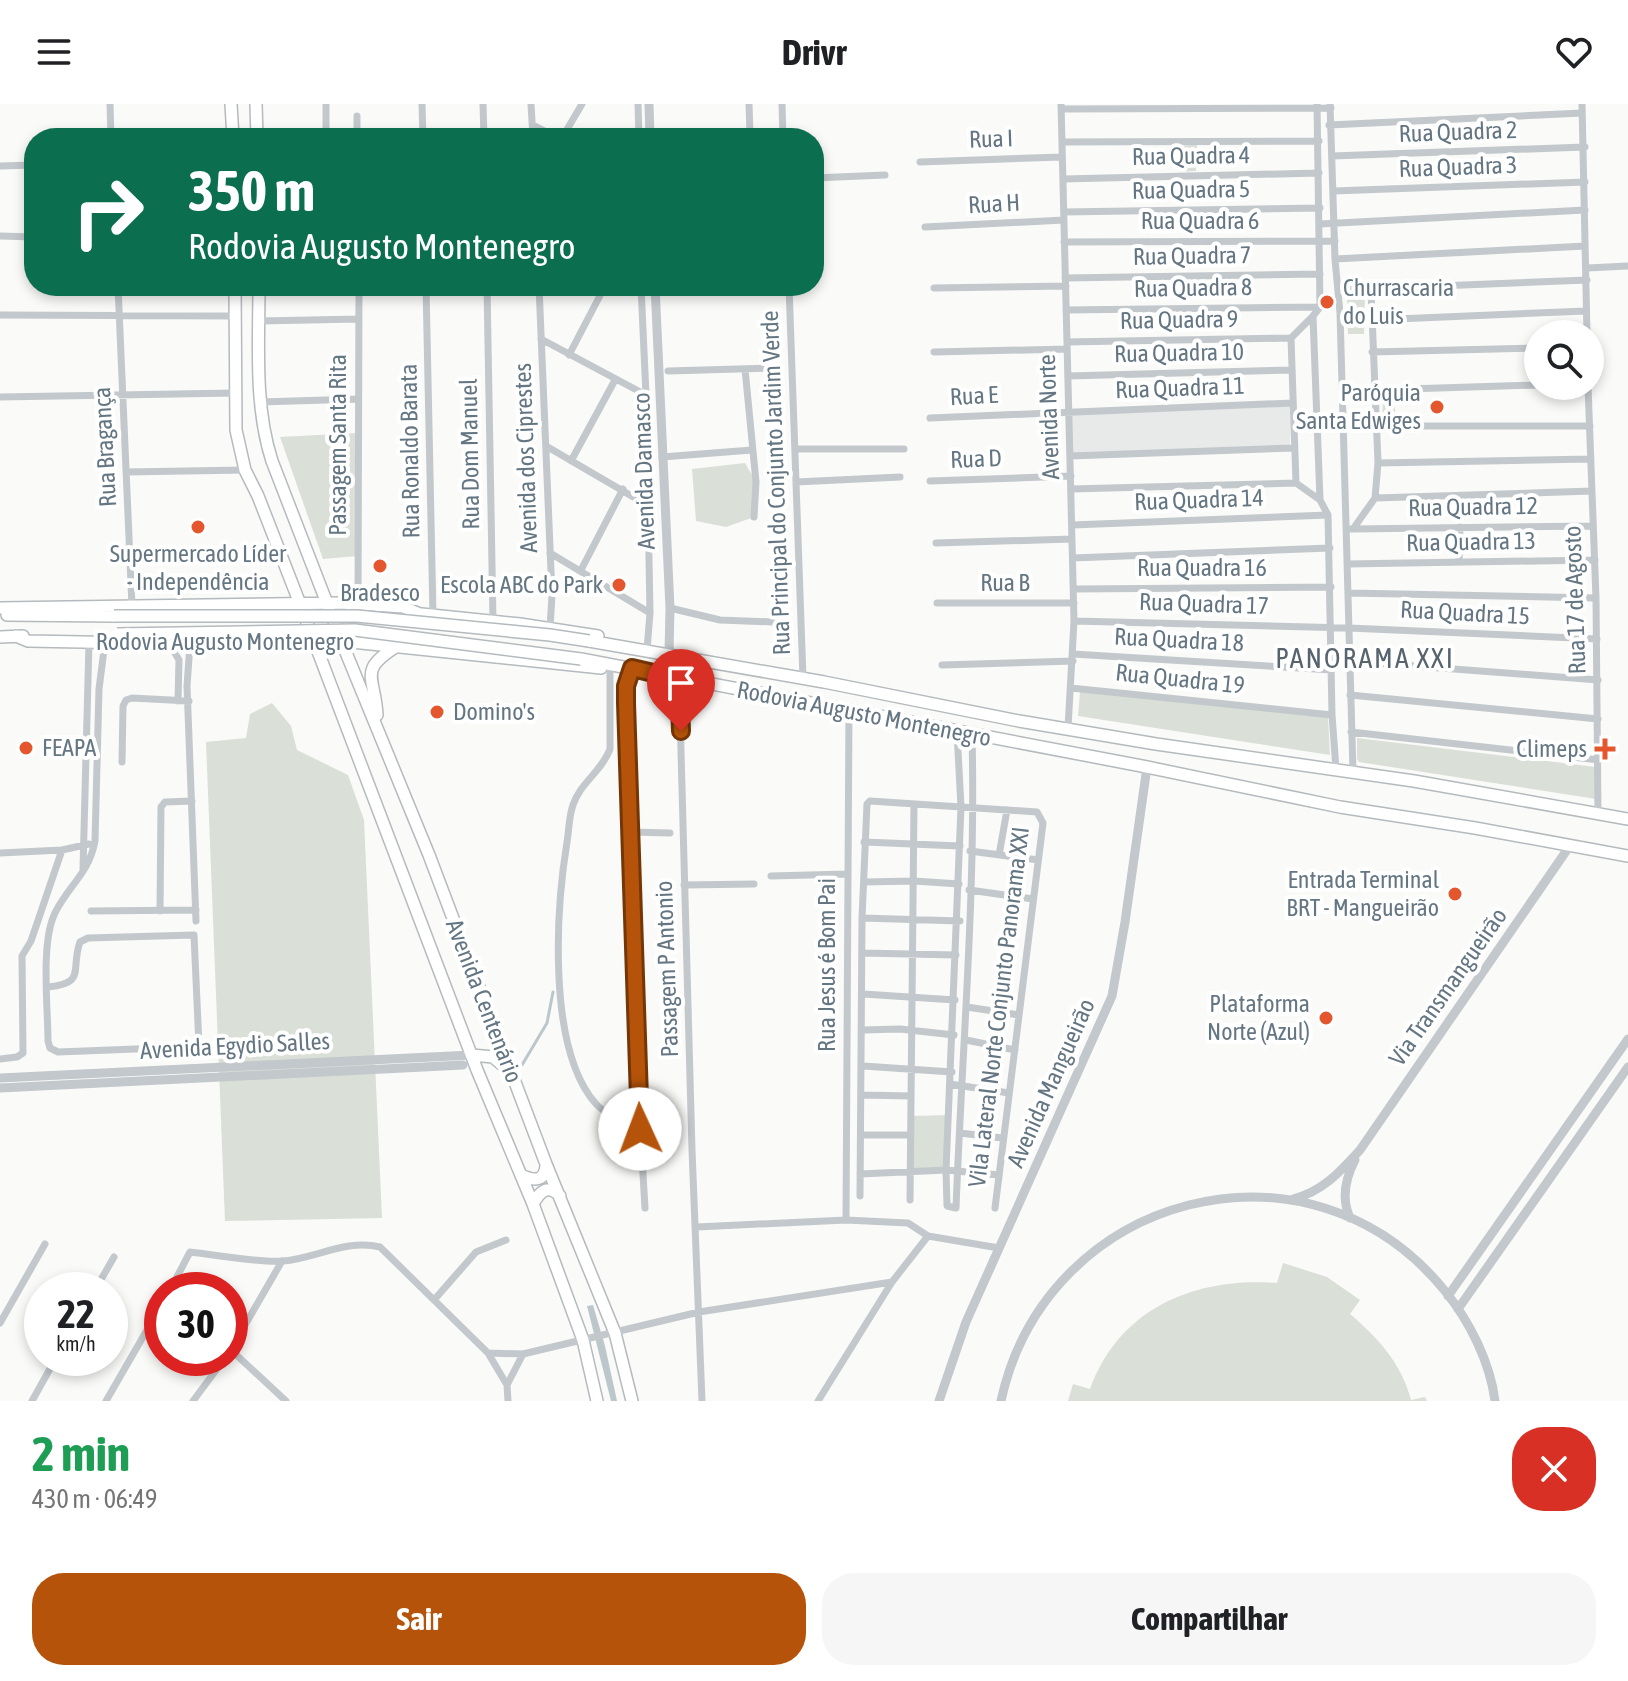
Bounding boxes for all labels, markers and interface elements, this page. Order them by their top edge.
icon: menu [32,30,76,74]
icon: heart [1552,30,1596,74]
text: Drivr [782,31,846,73]
street label: Rua Quadra 2 [1398,116,1518,147]
street label: Rua I [968,124,1014,153]
street label: Rua Quadra 4 [1132,141,1250,170]
street label: Rua Quadra 3 [1398,151,1518,182]
text: 350 m [188,159,315,223]
icon: right [56,160,160,264]
street label: Rua Quadra 5 [1132,175,1250,204]
street label: Rua H [967,189,1021,218]
street label: Rua Quadra 6 [1141,207,1259,234]
text: Rodovia Augusto Montenegro [188,225,575,267]
street label: Rua Quadra 7 [1133,241,1251,270]
street label: Rua Quadra 8 [1134,273,1252,302]
place label: Churrascaria do Luis [1343,274,1454,329]
marker: Churrascaria do Luis [1318,293,1336,311]
street label: Rua Quadra 9 [1120,305,1238,334]
street label: Rua Principal do Conjunto Jardim Verde [756,310,795,656]
map controls [1524,320,1604,400]
button: search [1524,320,1604,400]
street label: Rua Quadra 10 [1114,338,1244,367]
street label: Passagem Santa Rita [324,354,351,536]
street label: Avenida Norte [1033,354,1064,480]
street label: Avenida dos Ciprestes [509,363,542,553]
street label: Rua Ronaldo Barata [394,364,425,539]
street label: Rua Quadra 11 [1115,372,1245,403]
street label: Rua Dom Manuel [455,378,484,530]
place label: Paróquia Santa Edwiges [1296,379,1421,434]
street label: Rua E [949,381,999,410]
street label: Rua Bragança [88,386,121,508]
street label: Avenida Damasco [627,392,660,550]
marker: Paróquia Santa Edwiges [1428,398,1446,416]
street label: Rua D [950,444,1002,473]
street label: Rua Quadra 14 [1134,484,1264,515]
street label: Rua Quadra 12 [1408,492,1538,521]
marker: Supermercado Líder - Independência [189,518,207,536]
street label: Rua 17 de Agosto [1558,525,1591,675]
street label: Rua Quadra 13 [1406,527,1536,556]
place label: Supermercado Líder - Independência [110,540,287,595]
street label: Rua Quadra 16 [1137,554,1267,581]
marker: Bradesco [371,557,389,575]
street label: Rua B [980,569,1030,596]
place label: Escola ABC do Park [440,571,603,598]
marker: Escola ABC do Park [610,576,628,594]
place label: Bradesco [340,579,420,606]
street label: Rua Quadra 17 [1139,588,1269,619]
street label: Rua Quadra 15 [1400,596,1531,629]
street label: Rua Quadra 18 [1114,623,1245,656]
street label: Rodovia Augusto Montenegro [96,628,354,655]
district label: PANORAMA XXI [1275,642,1455,674]
pin [647,649,715,731]
street label: Rua Quadra 19 [1114,658,1246,699]
icon: arrive [659,661,703,705]
street label: Rodovia Augusto Montenegro [735,676,993,751]
place label: Domino's [453,698,535,725]
marker: Domino's [428,703,446,721]
place label: FEAPA [42,734,96,761]
place label: Climeps [1516,735,1587,762]
marker: Climeps [1594,738,1616,760]
marker: FEAPA [17,739,35,757]
street label: Vila Lateral Norte Conjunto Panorama XXI [963,825,1034,1189]
place label: Entrada Terminal BRT - Mangueirão [1286,866,1440,921]
street label: Rua Jesus é Bom Pai [813,878,840,1052]
street label: Passagem P Antonio [650,880,683,1058]
marker: Entrada Terminal BRT - Mangueirão [1446,885,1464,903]
street label: Via Transmangueirão [1383,903,1512,1071]
street label: Avenida Centenário [441,915,528,1086]
place label: Plataforma Norte (Azul) [1207,990,1310,1045]
street label: Avenida Mangueirão [1001,994,1100,1171]
marker: Plataforma Norte (Azul) [1317,1009,1335,1027]
street label: Avenida Egydio Salles [139,1027,331,1064]
position arrow [598,1087,682,1171]
speed limit sign: 30 [144,1272,248,1376]
text: 22 [57,1291,95,1336]
text: km/h [56,1332,96,1355]
text: 2 min [32,1426,130,1481]
button: close [1512,1427,1596,1511]
text: 430 m · 06:49 [32,1484,157,1514]
button: Sair [32,1573,806,1665]
button: Compartilhar [822,1573,1596,1665]

